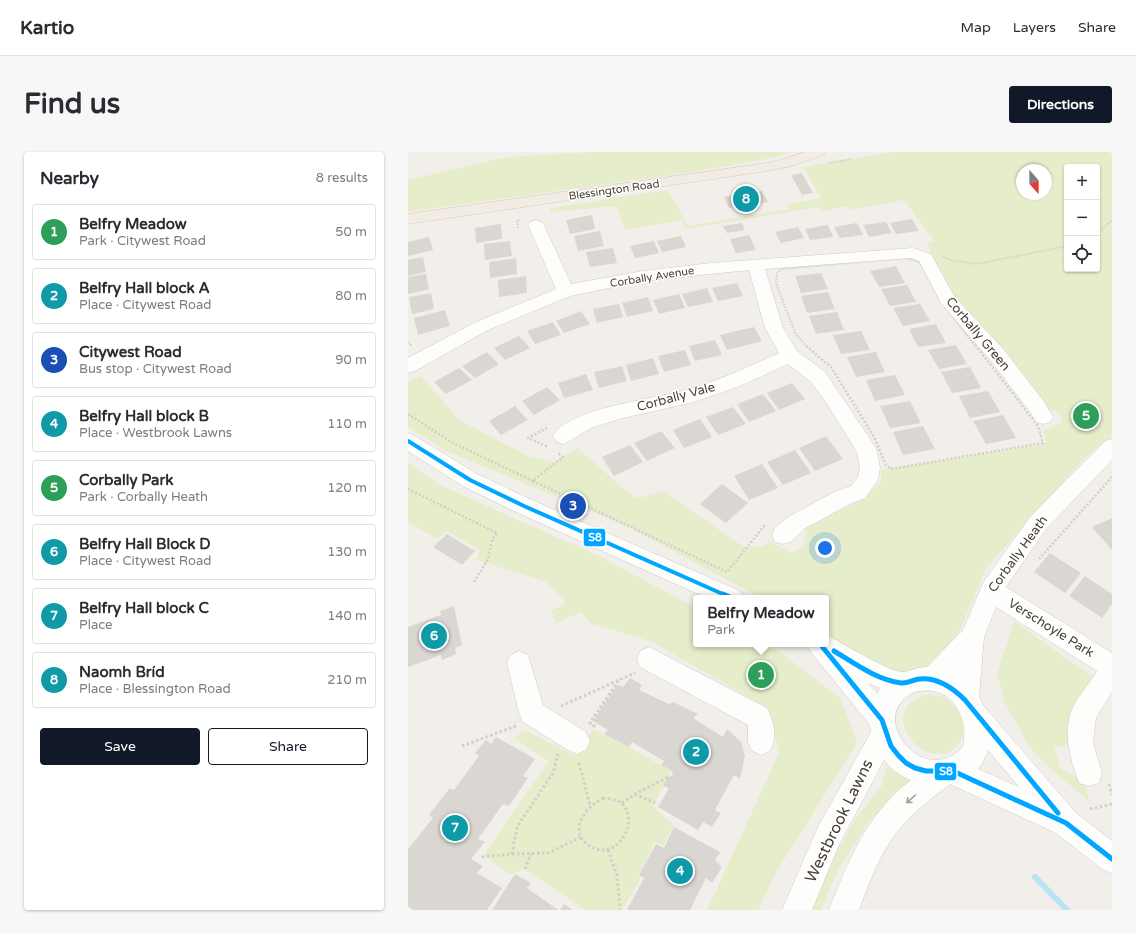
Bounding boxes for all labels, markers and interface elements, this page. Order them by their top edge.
text: Kartio [20,17,74,39]
text: Map [961,19,991,36]
text: Layers [1013,19,1056,36]
text: Share [1078,19,1116,36]
button: Directions [1009,86,1112,123]
text: Find us [24,87,120,121]
north arrow [1016,164,1052,200]
map controls [1064,164,1100,272]
button: + [1064,164,1100,200]
text: Nearby [40,168,99,189]
text: 8 results [316,170,368,186]
street label: Blessington Road [568,177,660,203]
pin: 8 [733,184,759,214]
button: − [1064,200,1100,236]
text: Belfry Meadow [79,215,187,233]
text: 1 [50,224,58,240]
text: 50 m [335,224,367,240]
text: Park · Citywest Road [79,233,206,249]
button: locate [1064,236,1100,272]
street label: Corbally Avenue [609,264,695,290]
text: Belfry Hall block A [79,279,210,297]
text: 2 [50,288,58,304]
text: 80 m [335,288,367,304]
street label: Corbally Green [943,294,1013,374]
text: Place · Citywest Road [79,297,212,313]
text: Citywest Road [79,343,182,361]
text: 3 [50,352,58,368]
text: 90 m [335,352,367,368]
text: Bus stop · Citywest Road [79,361,232,377]
street label: Corbally Vale [635,379,717,415]
pin: 5 [1073,401,1099,431]
text: Belfry Hall block B [79,407,209,425]
text: 4 [50,416,58,432]
text: 110 m [327,416,367,432]
text: Place · Westbrook Lawns [79,425,232,441]
text: Corbally Park [79,471,173,489]
text: 5 [50,480,58,496]
text: 120 m [327,480,367,496]
text: Park · Corbally Heath [79,489,208,505]
pin: 3 [560,491,586,521]
street label: Corbally Heath [985,512,1051,596]
line badge: S8 [583,528,606,547]
text: S8 [588,531,602,544]
text: Belfry Hall Block D [79,535,211,553]
your location [815,538,835,558]
text: 6 [50,544,58,560]
text: 130 m [327,544,367,560]
text: Place · Citywest Road [79,553,212,569]
popup [693,595,829,647]
street label: Verschoyle Park [1005,595,1097,661]
text: Belfry Hall block C [79,599,209,617]
text: Belfry Meadow [707,604,815,622]
text: 7 [50,608,58,624]
text: 140 m [327,608,367,624]
text: Place [79,617,112,633]
pin: 6 [421,621,447,651]
text: Park [707,622,735,638]
pin: 1 [748,660,774,690]
text: Naomh Bríd [79,663,165,681]
text: 8 [50,672,58,688]
text: 210 m [327,672,367,688]
text: Place · Blessington Road [79,681,231,697]
button: Save [40,728,200,765]
button: Share [208,728,368,765]
pin: 2 [683,737,709,767]
street label: Westbrook Lawns [800,756,878,886]
line badge: S8 [934,762,957,781]
text: S8 [939,765,953,778]
one-way arrow [906,794,916,803]
pin: 7 [442,813,468,843]
pin: 4 [667,856,693,886]

